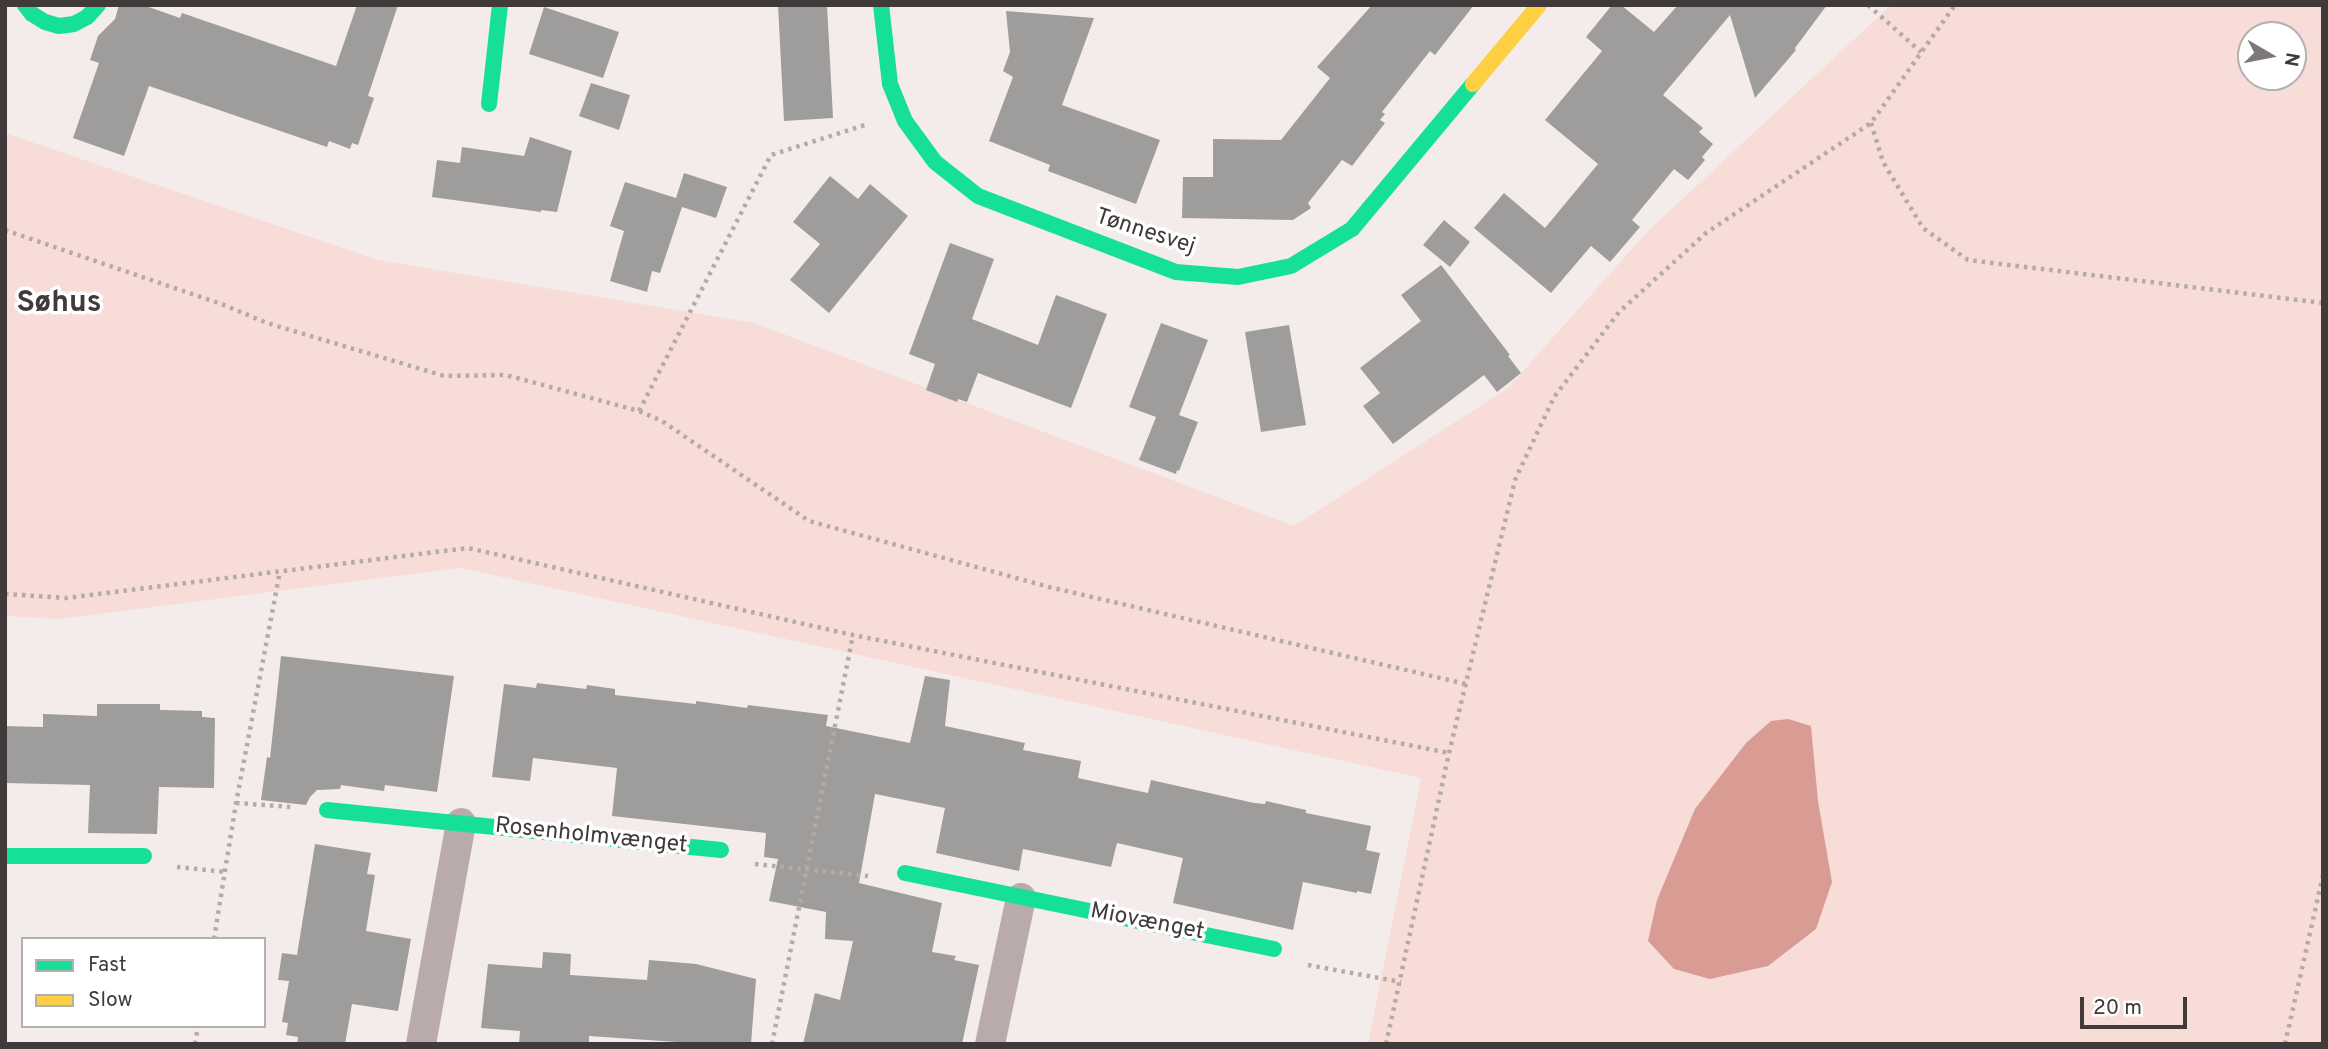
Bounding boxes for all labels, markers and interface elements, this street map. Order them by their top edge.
north arrow [2237,21,2307,91]
text: N [2278,50,2304,68]
street label: Tønnesvej [1092,204,1198,262]
district label: Søhus [16,287,102,323]
street label: Rosenholmvænget [493,813,689,861]
street label: Miovænget [1088,898,1206,948]
legend [21,937,266,1028]
text: Fast [88,952,127,979]
scale bar [2083,982,2190,1026]
text: Slow [88,987,133,1014]
text: 20 m [2093,995,2142,1022]

